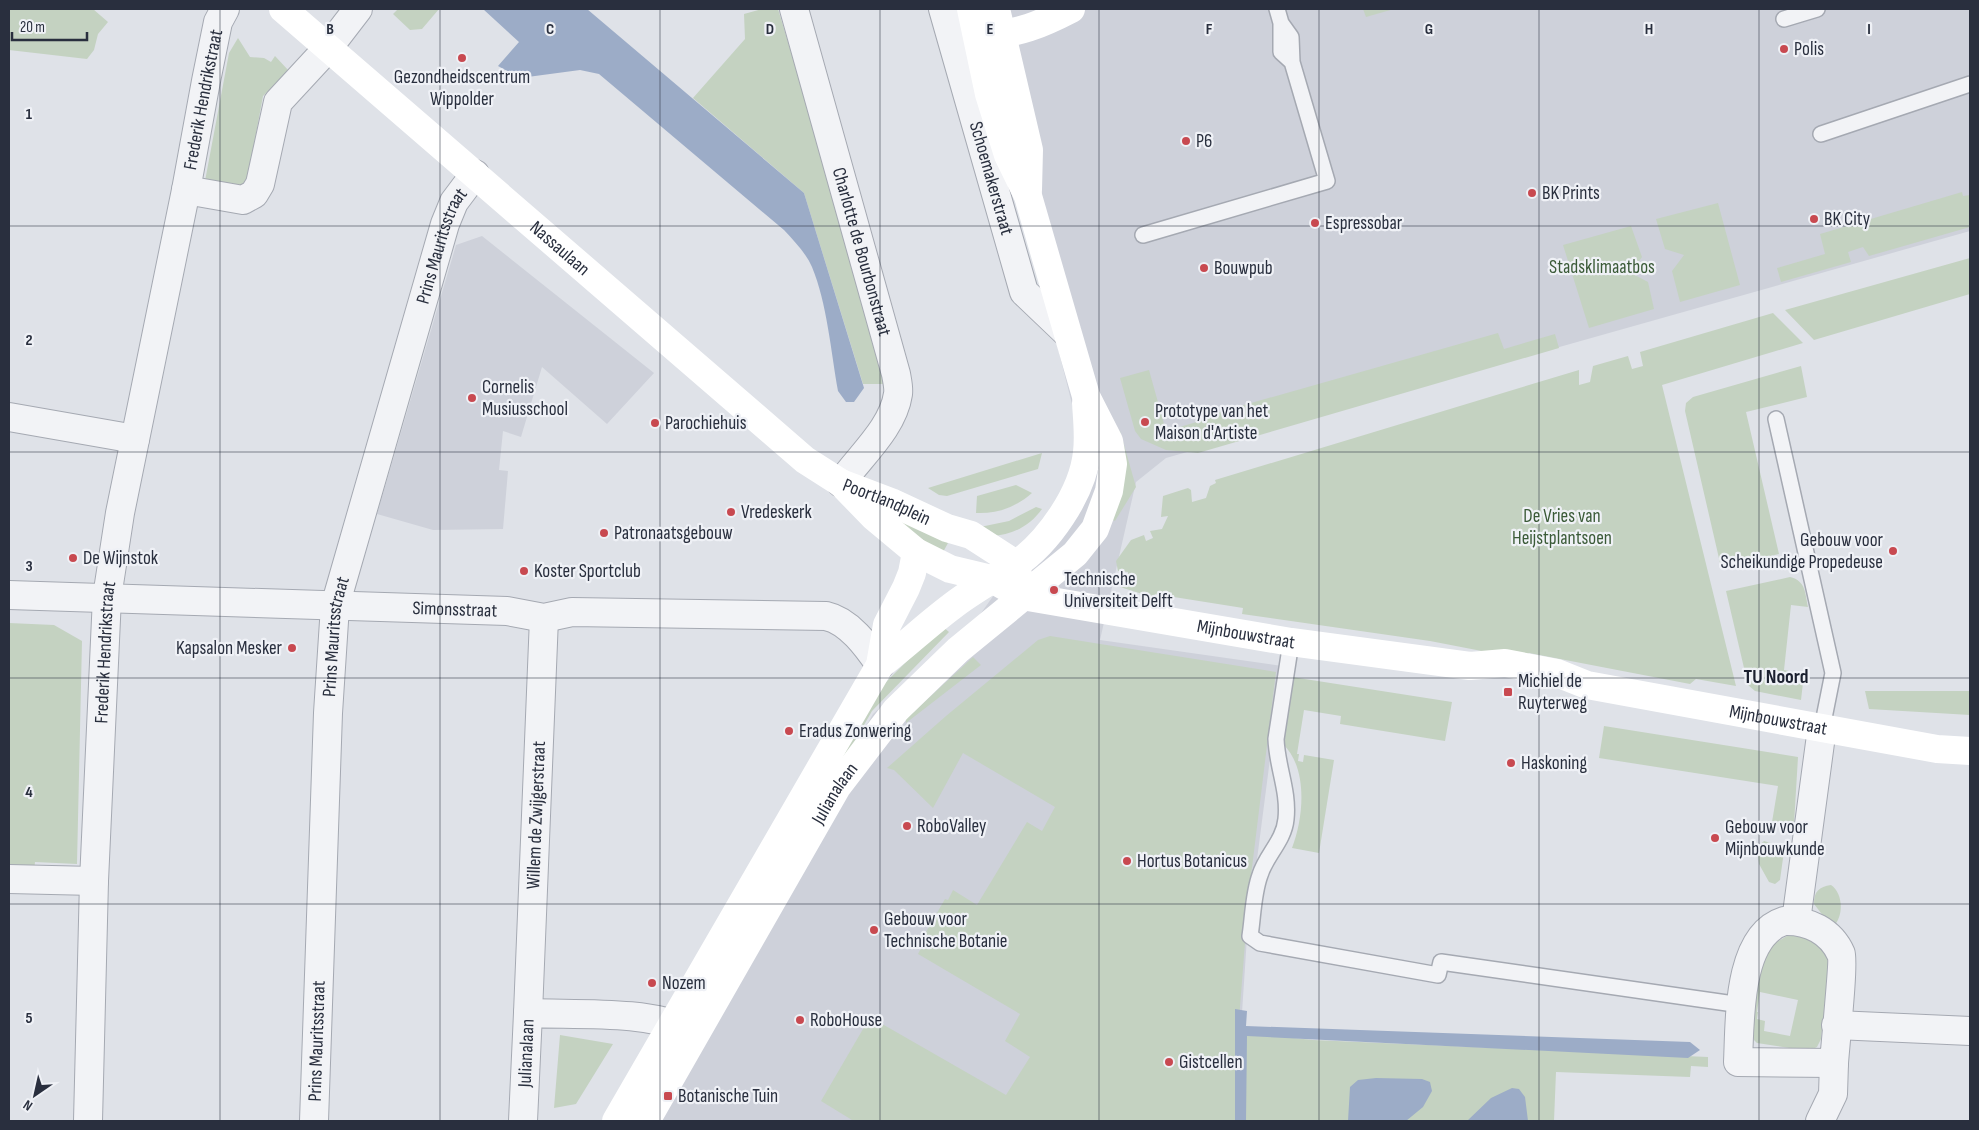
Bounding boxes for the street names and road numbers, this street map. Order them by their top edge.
street label: Frederik Hendrikstraat [178,27,228,172]
street label: Schoemakerstraat [964,119,1019,238]
street label: Charlotte de Bourbonstraat [827,165,896,339]
street label: Prins Mauritsstraat [411,183,472,307]
street label: Nassaulaan [525,216,595,281]
street label: Poortlandplein [840,473,934,530]
street label: Prins Mauritsstraat [318,574,354,698]
street label: Frederik Hendrikstraat [90,579,121,724]
street label: Simonsstraat [412,596,498,622]
street label: Mijnbouwstraat [1195,615,1297,654]
street label: Mijnbouwstraat [1727,700,1829,740]
street label: Willem de Zwijgerstraat [522,740,551,890]
street label: Julianalaan [806,758,863,829]
street label: Prins Mauritsstraat [303,980,330,1102]
street label: Julianalaan [513,1018,539,1089]

